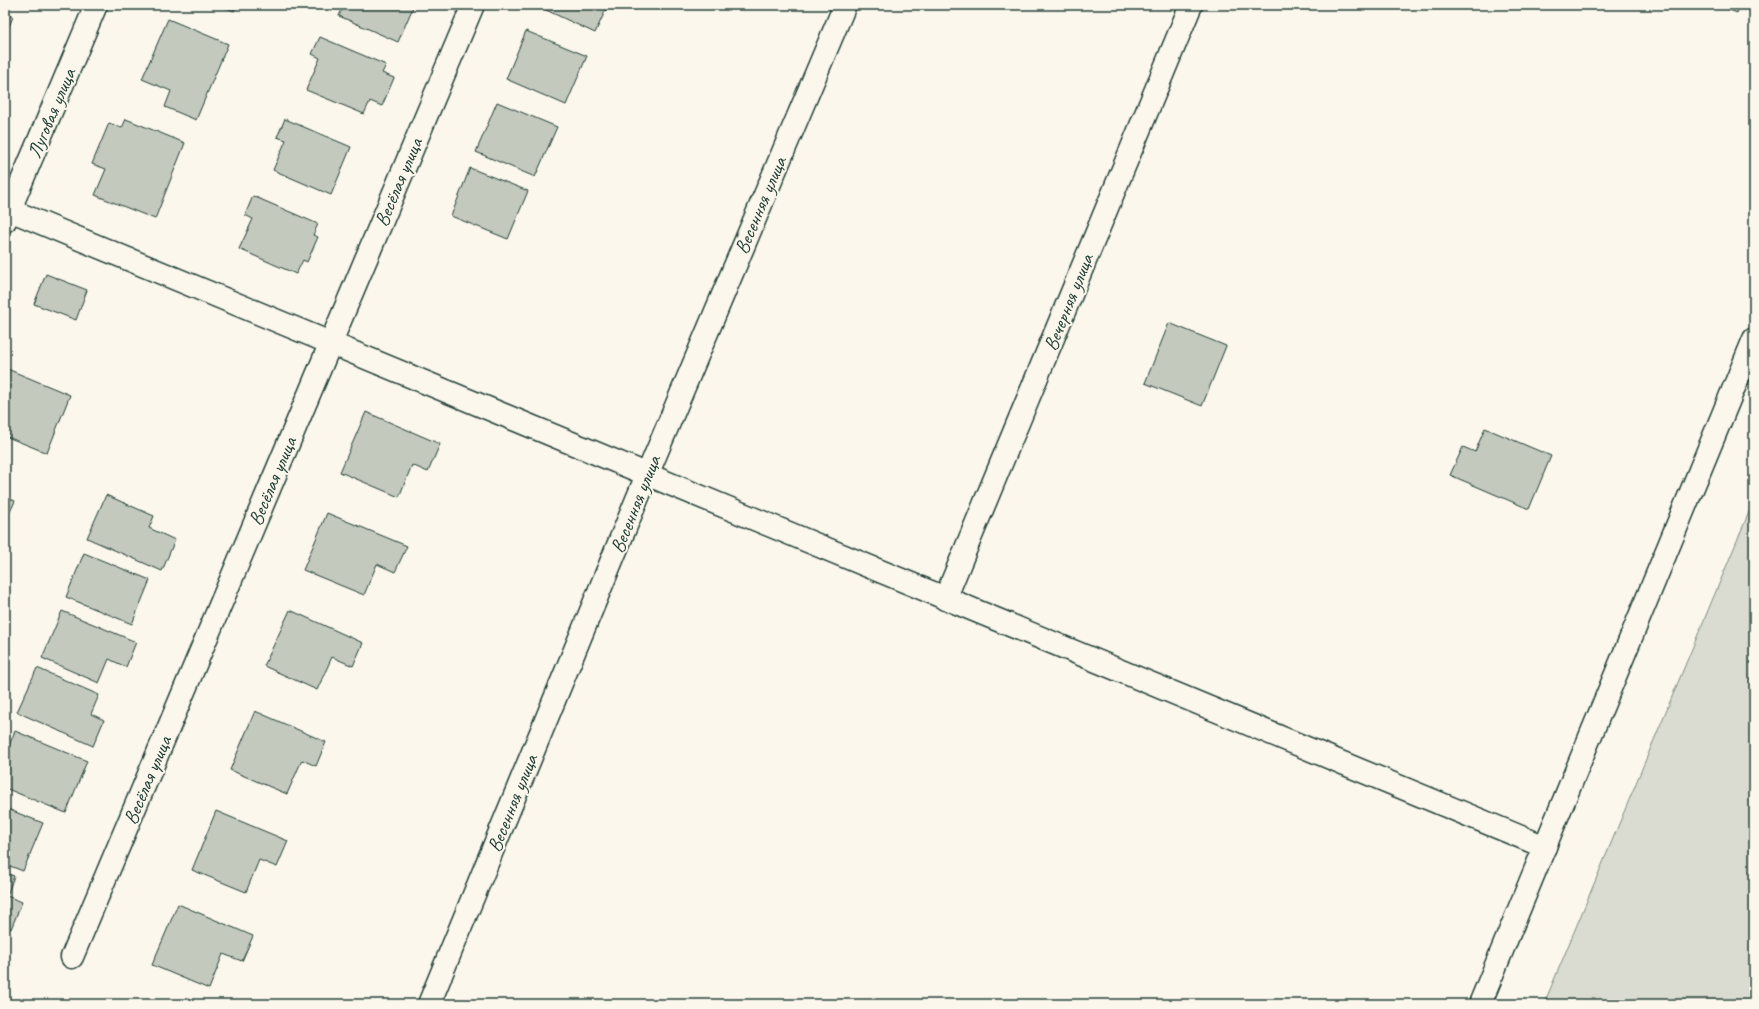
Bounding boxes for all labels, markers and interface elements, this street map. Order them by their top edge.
street label: Луговая улица [21,63,82,162]
street label: Весёлая улица [369,132,429,230]
street label: Весенняя улица [729,152,793,257]
street label: Вечерняя улица [1038,249,1100,354]
street label: Весёлая улица [243,431,303,529]
street label: Весенняя улица [605,451,667,557]
street label: Весёлая улица [118,730,178,828]
street label: Весенняя улица [482,750,544,856]

